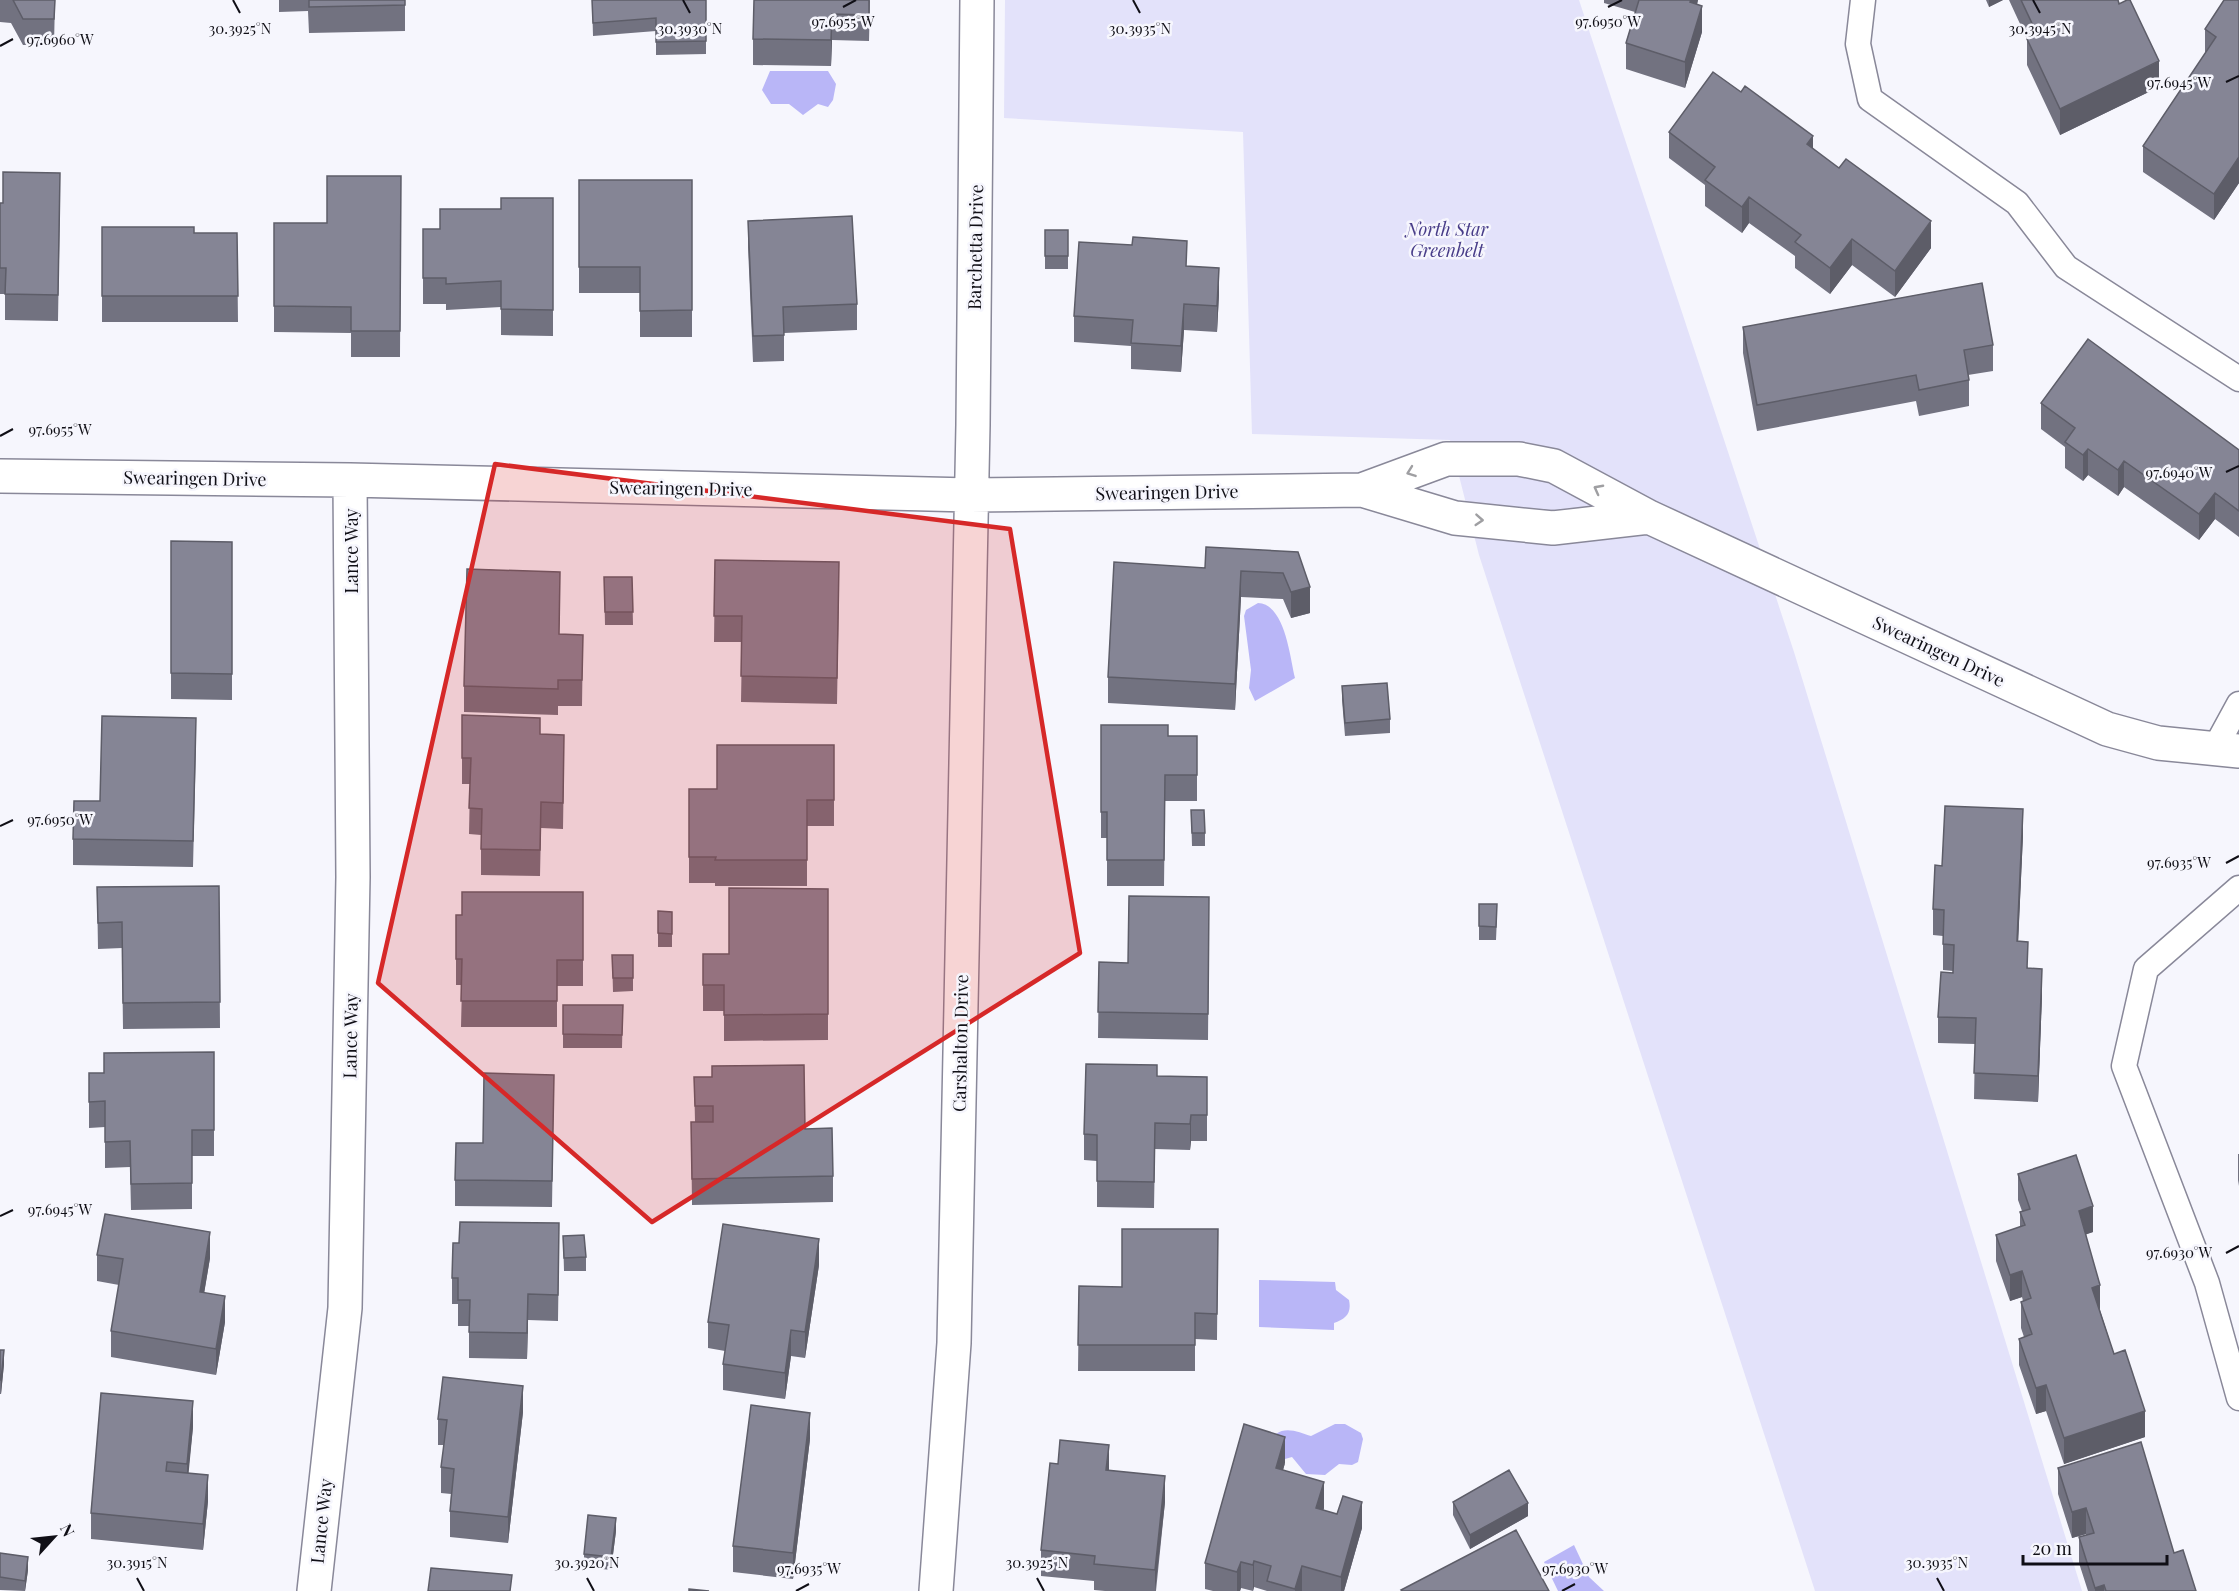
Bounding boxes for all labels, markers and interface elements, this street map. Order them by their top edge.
text: 97.6955°W [811,11,875,31]
text: 97.6950°W [1575,11,1641,31]
text: 30.3925°N [209,18,272,38]
text: 30.3930°N [658,18,723,38]
text: 30.3935°N [1109,18,1172,38]
text: 30.3945°N [2008,18,2072,38]
text: 97.6960°W [26,29,94,49]
text: 97.6945°W [2147,72,2212,92]
street label: Barchetta Drive [962,184,988,310]
park label: North Star Greenbelt [1404,217,1490,262]
text: 97.6955°W [28,419,92,439]
text: 97.6940°W [2146,462,2213,482]
one-way arrow [1406,464,1417,477]
street label: Swearingen Drive [123,465,267,491]
street label: Swearingen Drive [609,475,753,501]
street label: Swearingen Drive [1095,479,1239,505]
one-way arrow [1593,485,1604,496]
street label: Lance Way [339,508,363,594]
one-way arrow [1475,513,1484,526]
street label: Swearingen Drive [1869,610,2009,692]
text: 97.6950°W [27,809,93,829]
text: 97.6935°W [2147,852,2211,872]
street label: Carshalton Drive [947,974,973,1112]
street label: Lance Way [337,993,363,1079]
text: 97.6945°W [28,1199,93,1219]
text: 97.6930°W [2146,1242,2213,1262]
street label: Lance Way [305,1477,337,1565]
north arrow [24,1507,84,1567]
text: N [56,1520,80,1540]
scale bar [2023,1528,2167,1566]
text: 20 m [2032,1536,2072,1560]
text: 30.3915°N [107,1552,168,1572]
text: 30.3920°N [554,1552,620,1572]
text: 30.3925°N [1006,1552,1069,1572]
text: 30.3935°N [1906,1552,1969,1572]
text: 97.6935°W [777,1558,841,1578]
text: 97.6930°W [1542,1558,1609,1578]

